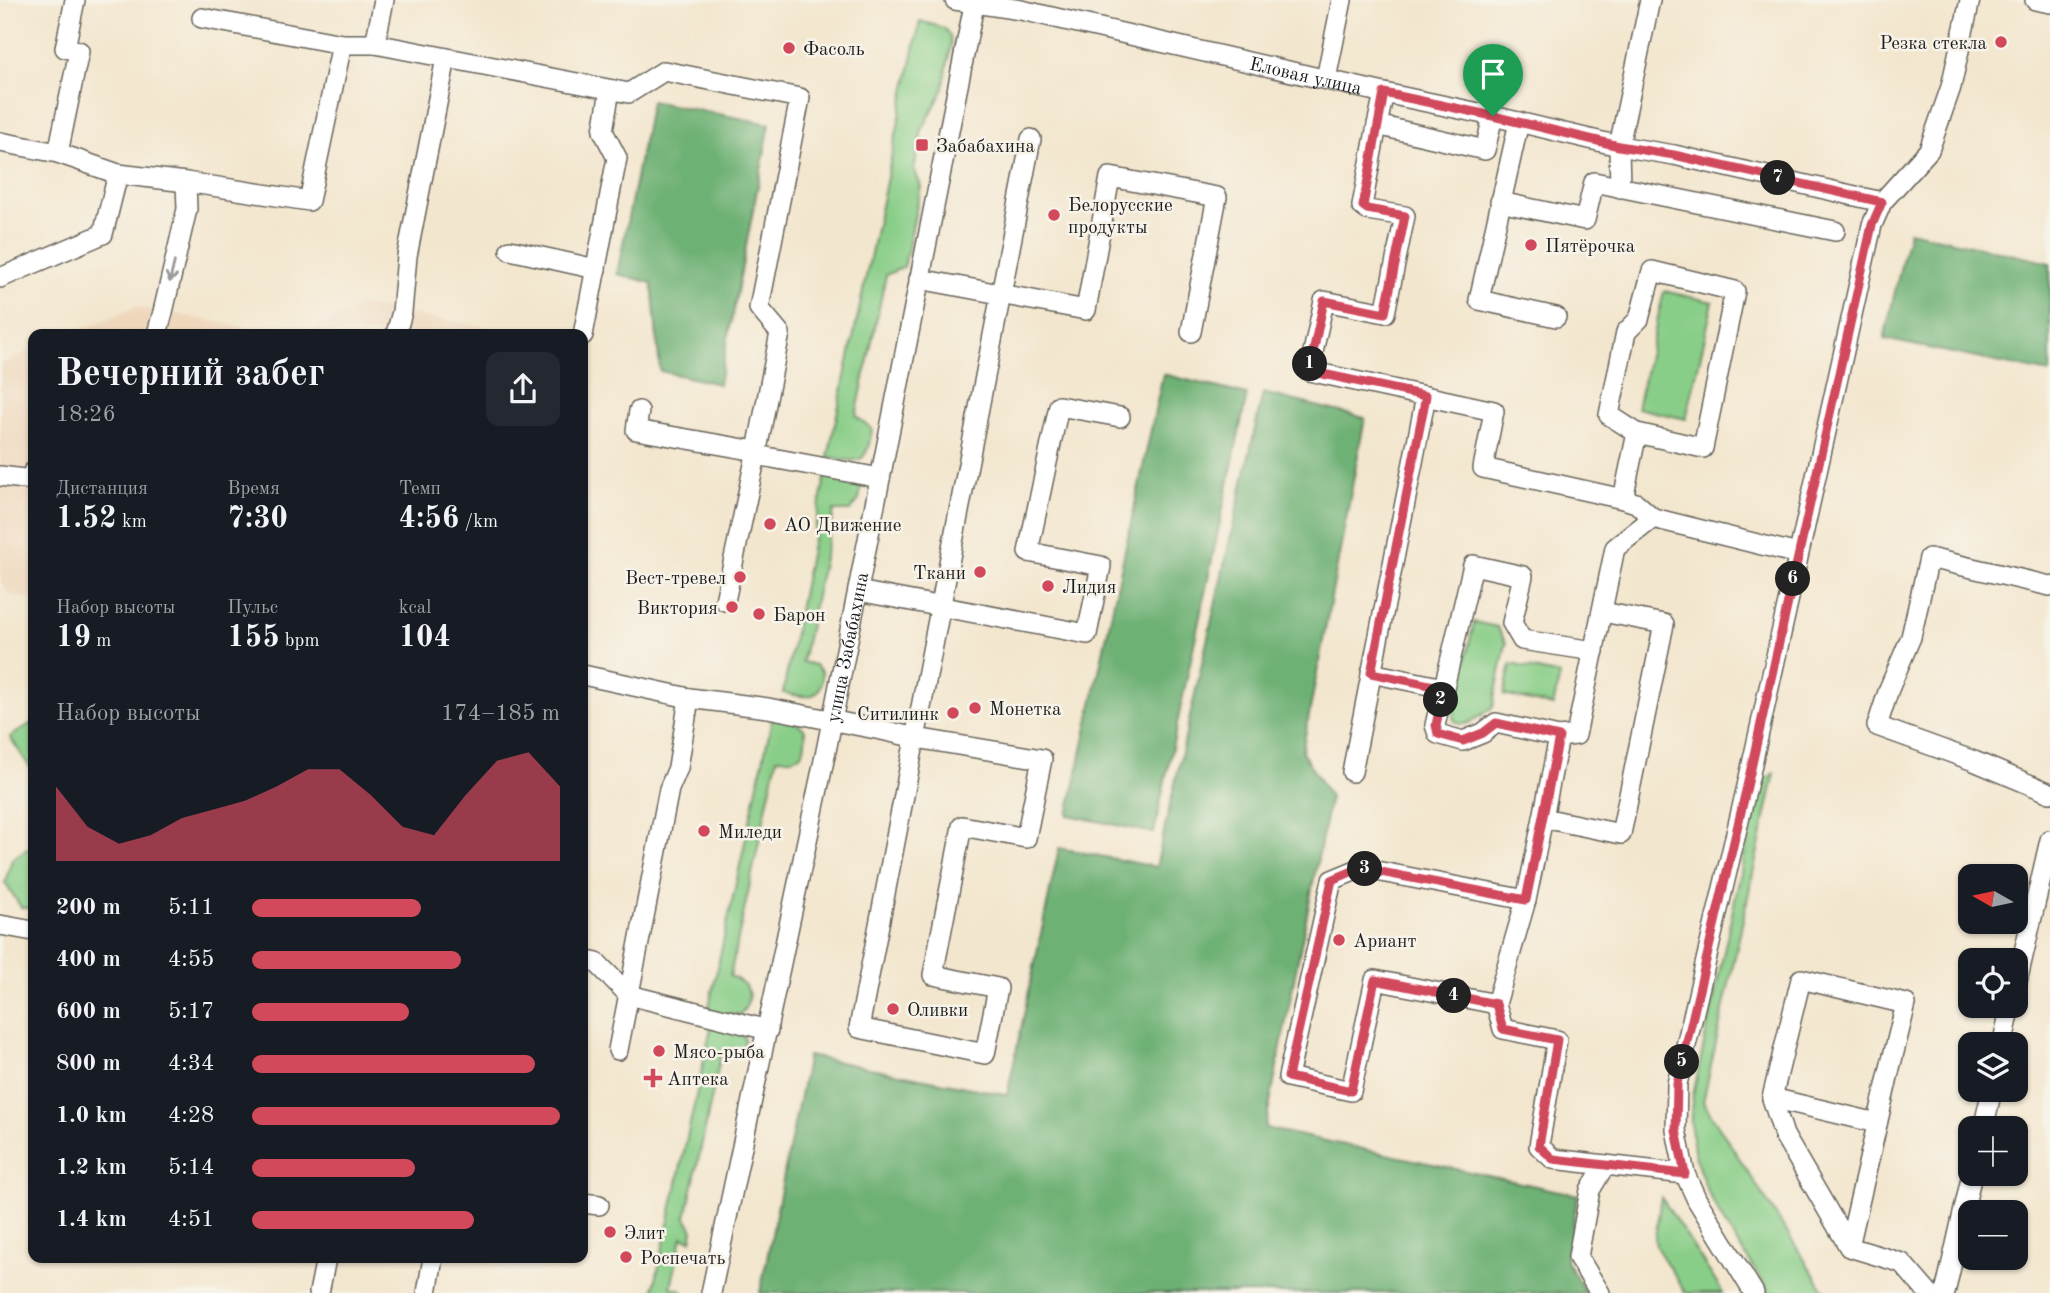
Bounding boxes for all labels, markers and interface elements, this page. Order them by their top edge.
marker: Резка стекла [1993,34,2009,50]
place label: Резка стекла [1879,35,1988,54]
marker: Фасоль [781,40,797,56]
place label: Фасоль [803,41,865,60]
pin [1463,44,1523,116]
icon: arrive [1474,55,1512,93]
street label: Еловая улица [1247,56,1364,100]
marker: Забабахина [914,137,930,153]
place label: Забабахина [936,138,1035,157]
pin: 7 [1760,160,1796,196]
text: 7 [1772,168,1783,187]
place label: Белорусские продукты [1068,197,1173,238]
marker: Белорусские продукты [1046,207,1062,223]
marker: Пятёрочка [1523,237,1539,253]
place label: Пятёрочка [1545,238,1636,257]
one-way arrow [165,260,179,283]
pin: 1 [1292,346,1328,382]
button: share [486,352,560,426]
text: 1 [1304,354,1315,373]
text: Вечерний забег [56,356,325,394]
text: 18:26 [56,403,116,426]
text: Дистанция [56,480,148,499]
text: Время [227,480,280,499]
text: Темп [399,480,441,499]
text: 1.52 [56,504,117,534]
text: 7:30 [227,504,288,534]
text: 4:56 [399,504,459,534]
text: km [117,513,147,532]
text: /km [459,513,498,532]
marker: АО Движение [762,516,778,532]
place label: АО Движение [784,517,901,536]
pin: 6 [1776,562,1811,596]
marker: Ткани [972,564,988,580]
place label: Ткани [913,565,966,584]
marker: Вест-тревел [732,569,748,585]
text: 6 [1787,569,1798,588]
place label: Вест-тревел [625,570,726,589]
street label: улица Забабахина [825,570,873,724]
marker: Лидия [1040,578,1056,594]
place label: Лидия [1062,579,1117,598]
text: Набор высоты [56,599,175,618]
text: Пульс [227,599,278,618]
text: kcal [399,599,431,618]
marker: Виктория [724,599,740,615]
place label: Виктория [637,600,718,619]
marker: Барон [751,606,767,622]
place label: Барон [773,607,826,626]
text: 19 [56,623,91,653]
text: 155 [227,623,280,653]
text: 104 [399,623,451,653]
text: m [91,632,111,651]
text: bpm [280,632,320,651]
pin: 2 [1424,682,1458,718]
text: 2 [1435,690,1446,709]
marker: Монетка [967,700,983,716]
place label: Монетка [989,701,1062,720]
text: Набор высоты [56,702,200,725]
text: 174–185 m [441,702,560,725]
marker: Ситилинк [945,705,961,721]
place label: Ситилинк [857,706,939,725]
marker: Миледи [696,823,712,839]
place label: Миледи [718,824,782,843]
pin: 3 [1348,852,1382,886]
text: 3 [1359,859,1370,878]
north arrow [1958,864,2028,934]
map controls [1958,864,2028,1270]
text: 200 m [56,896,121,919]
text: 5:11 [168,896,214,919]
marker: Ариант [1331,932,1347,948]
place label: Ариант [1353,933,1416,952]
text: 400 m [56,948,121,971]
text: 4:55 [168,948,214,971]
button: locate [1958,948,2028,1018]
pin: 4 [1436,978,1472,1014]
text: 4 [1448,986,1459,1005]
text: 600 m [56,1000,121,1023]
text: 5:17 [168,1000,214,1023]
marker: Оливки [885,1001,901,1017]
place label: Оливки [907,1002,968,1021]
button: layers [1958,1032,2028,1102]
marker: Мясо-рыба [651,1043,667,1059]
place label: Мясо-рыба [673,1044,765,1063]
pin: 5 [1664,1044,1700,1080]
text: 800 m [56,1052,121,1075]
text: 4:34 [168,1052,214,1075]
text: 5 [1676,1052,1687,1071]
marker: Аптека [645,1070,661,1086]
place label: Аптека [667,1071,729,1090]
text: 1.0 km [56,1104,127,1127]
text: 4:28 [168,1104,214,1127]
button: + [1958,1116,2028,1186]
text: 1.2 km [56,1156,127,1179]
text: 5:14 [168,1156,214,1179]
button: − [1958,1200,2028,1270]
text: 1.4 km [56,1208,127,1231]
text: 4:51 [168,1208,214,1231]
marker: Элит [602,1224,618,1240]
place label: Элит [624,1225,665,1244]
marker: Роспечать [618,1249,634,1265]
place label: Роспечать [640,1250,726,1269]

